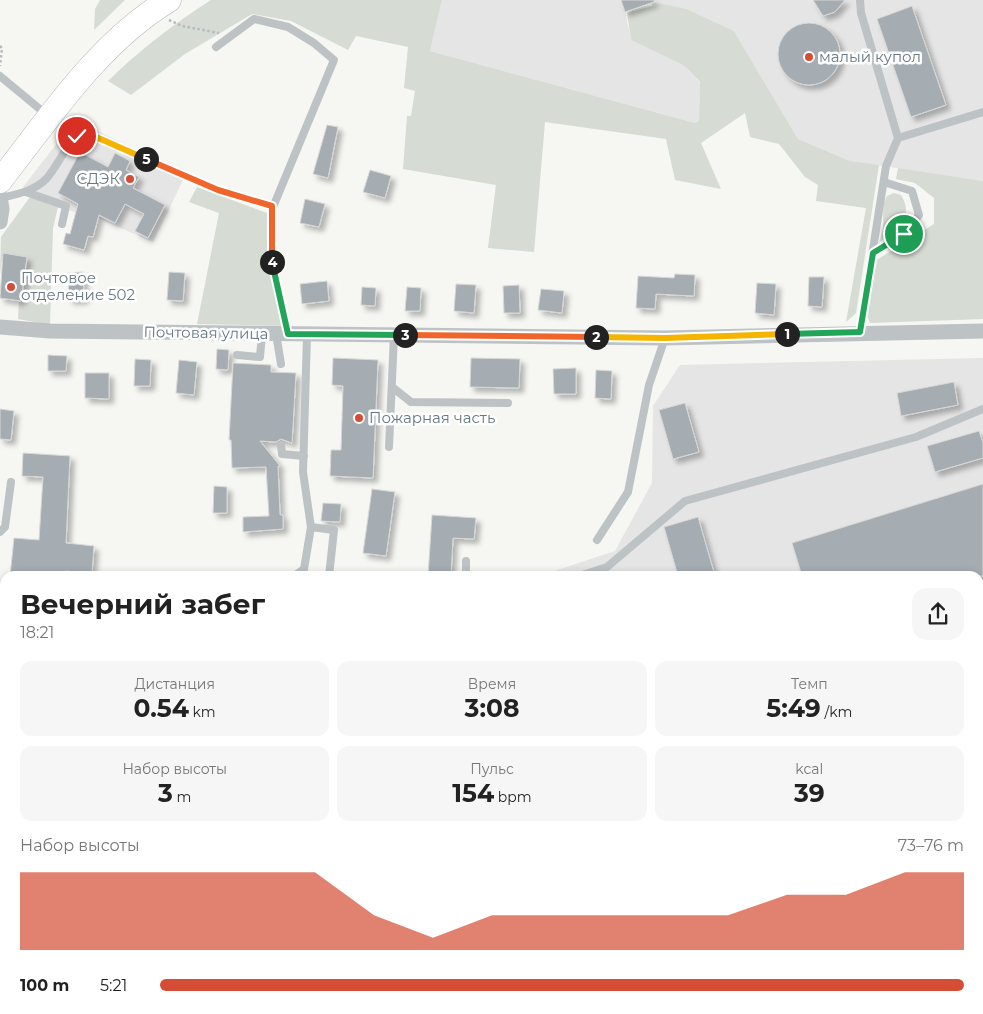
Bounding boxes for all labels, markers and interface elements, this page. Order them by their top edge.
place label: малый купол [819,47,921,66]
marker: малый купол [803,51,815,63]
pin [56,115,98,157]
icon: check [63,122,91,150]
pin: 5 [134,146,158,172]
text: 5 [142,150,151,168]
place label: СДЭК [77,169,120,188]
marker: СДЭК [124,173,136,185]
pin [883,213,925,255]
icon: arrive [890,220,918,248]
pin: 4 [260,250,284,274]
text: 4 [268,253,277,271]
place label: Почтовое отделение 502 [21,268,135,304]
marker: Почтовое отделение 502 [5,281,17,293]
street label: Почтовая улица [143,322,269,343]
pin: 3 [392,322,418,348]
pin: 1 [774,322,800,346]
pin: 2 [584,324,608,350]
text: 1 [785,325,790,343]
text: 3 [401,326,410,344]
text: 2 [592,328,601,346]
place label: Пожарная часть [369,408,495,427]
marker: Пожарная часть [353,412,365,424]
text: Вечерний забег [20,587,265,621]
button: share [912,588,964,640]
text: 18:21 [20,623,54,642]
text: Дистанция [134,675,215,693]
text: Время [468,675,516,693]
text: Темп [791,675,828,693]
text: 0.54 [134,693,189,723]
text: 3:08 [465,693,519,723]
text: 5:49 [766,693,821,723]
text: km [189,703,216,721]
text: /km [821,703,852,721]
text: Набор высоты [122,760,227,778]
text: Пульс [470,760,514,778]
text: kcal [795,760,823,778]
text: 3 [158,778,173,808]
text: 154 [452,778,494,808]
text: 39 [794,778,825,808]
text: m [173,788,191,806]
text: bpm [494,788,532,806]
text: Набор высоты [20,836,140,855]
text: 73–76 m [898,836,964,855]
text: 100 m [20,976,69,995]
text: 5:21 [100,976,127,995]

